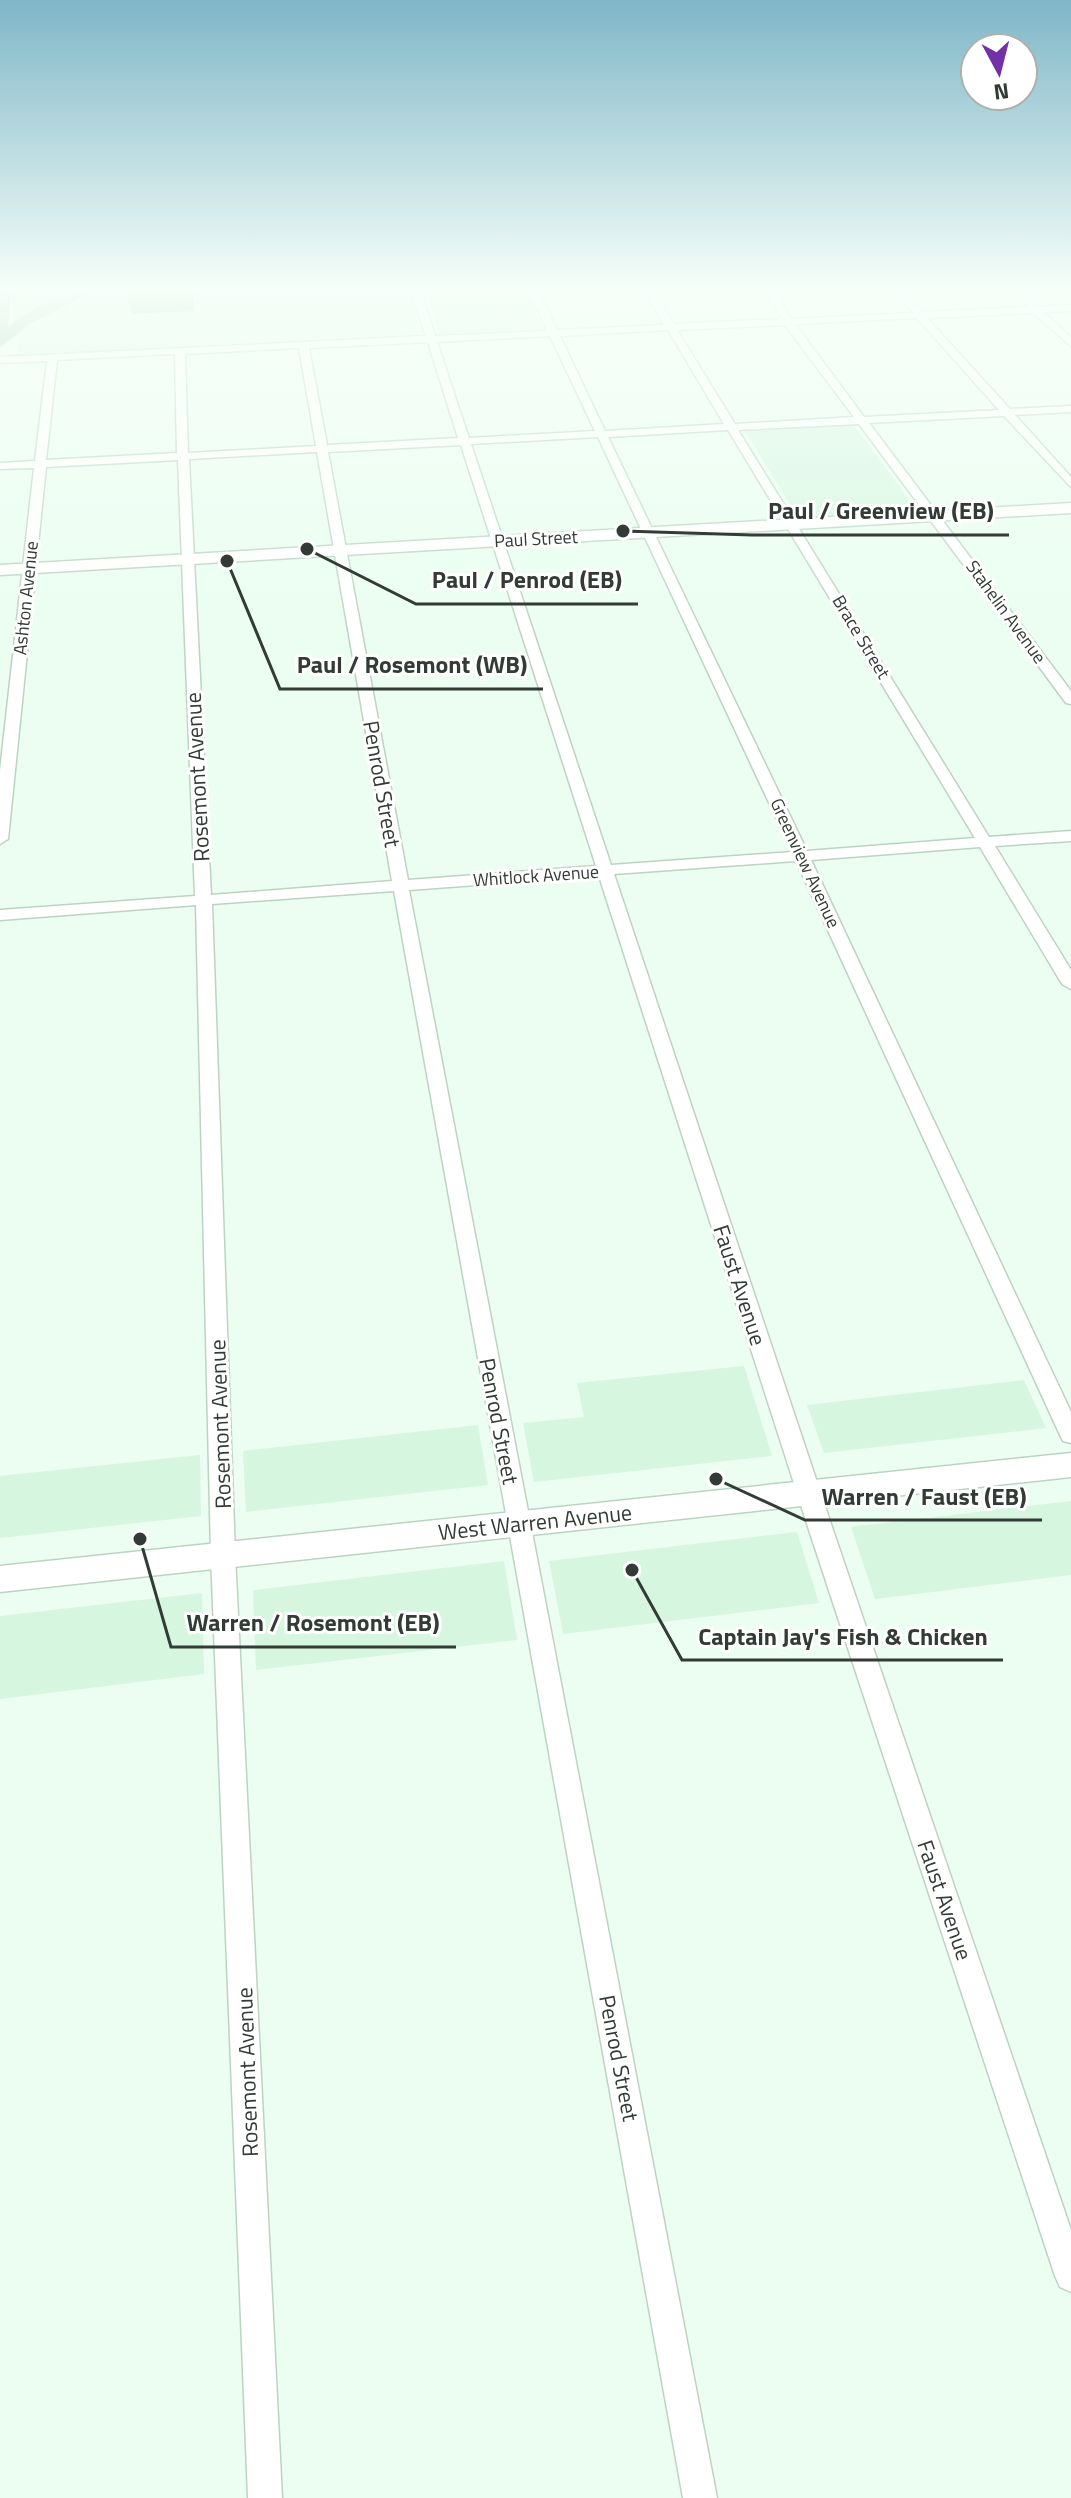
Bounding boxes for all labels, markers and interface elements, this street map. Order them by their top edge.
north arrow [959,32,1039,112]
text: N [992,74,1011,110]
callout: Paul / Greenview (EB) [752,487,1009,535]
text: Paul / Greenview (EB) [768,492,994,528]
street label: Paul Street [493,523,579,554]
street label: Ashton Avenue [6,540,45,656]
street label: Stahelin Avenue [960,555,1053,669]
callout: Paul / Penrod (EB) [416,556,638,604]
text: Paul / Penrod (EB) [432,561,622,597]
street label: Brace Street [826,590,897,684]
callout: Paul / Rosemont (WB) [280,641,543,689]
text: Paul / Rosemont (WB) [297,646,527,682]
street label: Rosemont Avenue [176,691,218,863]
street label: Penrod Street [354,718,410,850]
street label: Greenview Avenue [764,793,847,932]
street label: Whitlock Avenue [472,858,600,893]
street label: Faust Avenue [704,1220,776,1350]
street label: Rosemont Avenue [200,1339,240,1509]
street label: Penrod Street [470,1355,528,1487]
callout: Warren / Faust (EB) [805,1472,1042,1520]
text: Warren / Faust (EB) [821,1478,1027,1514]
street label: West Warren Avenue [436,1495,634,1549]
callout: Warren / Rosemont (EB) [171,1599,456,1647]
text: Warren / Rosemont (EB) [186,1604,440,1640]
callout: Captain Jay's Fish & Chicken [682,1612,1003,1660]
text: Captain Jay's Fish & Chicken [698,1618,988,1654]
street label: Faust Avenue [909,1835,981,1965]
street label: Rosemont Avenue [227,1987,267,2157]
street label: Penrod Street [590,1992,648,2124]

